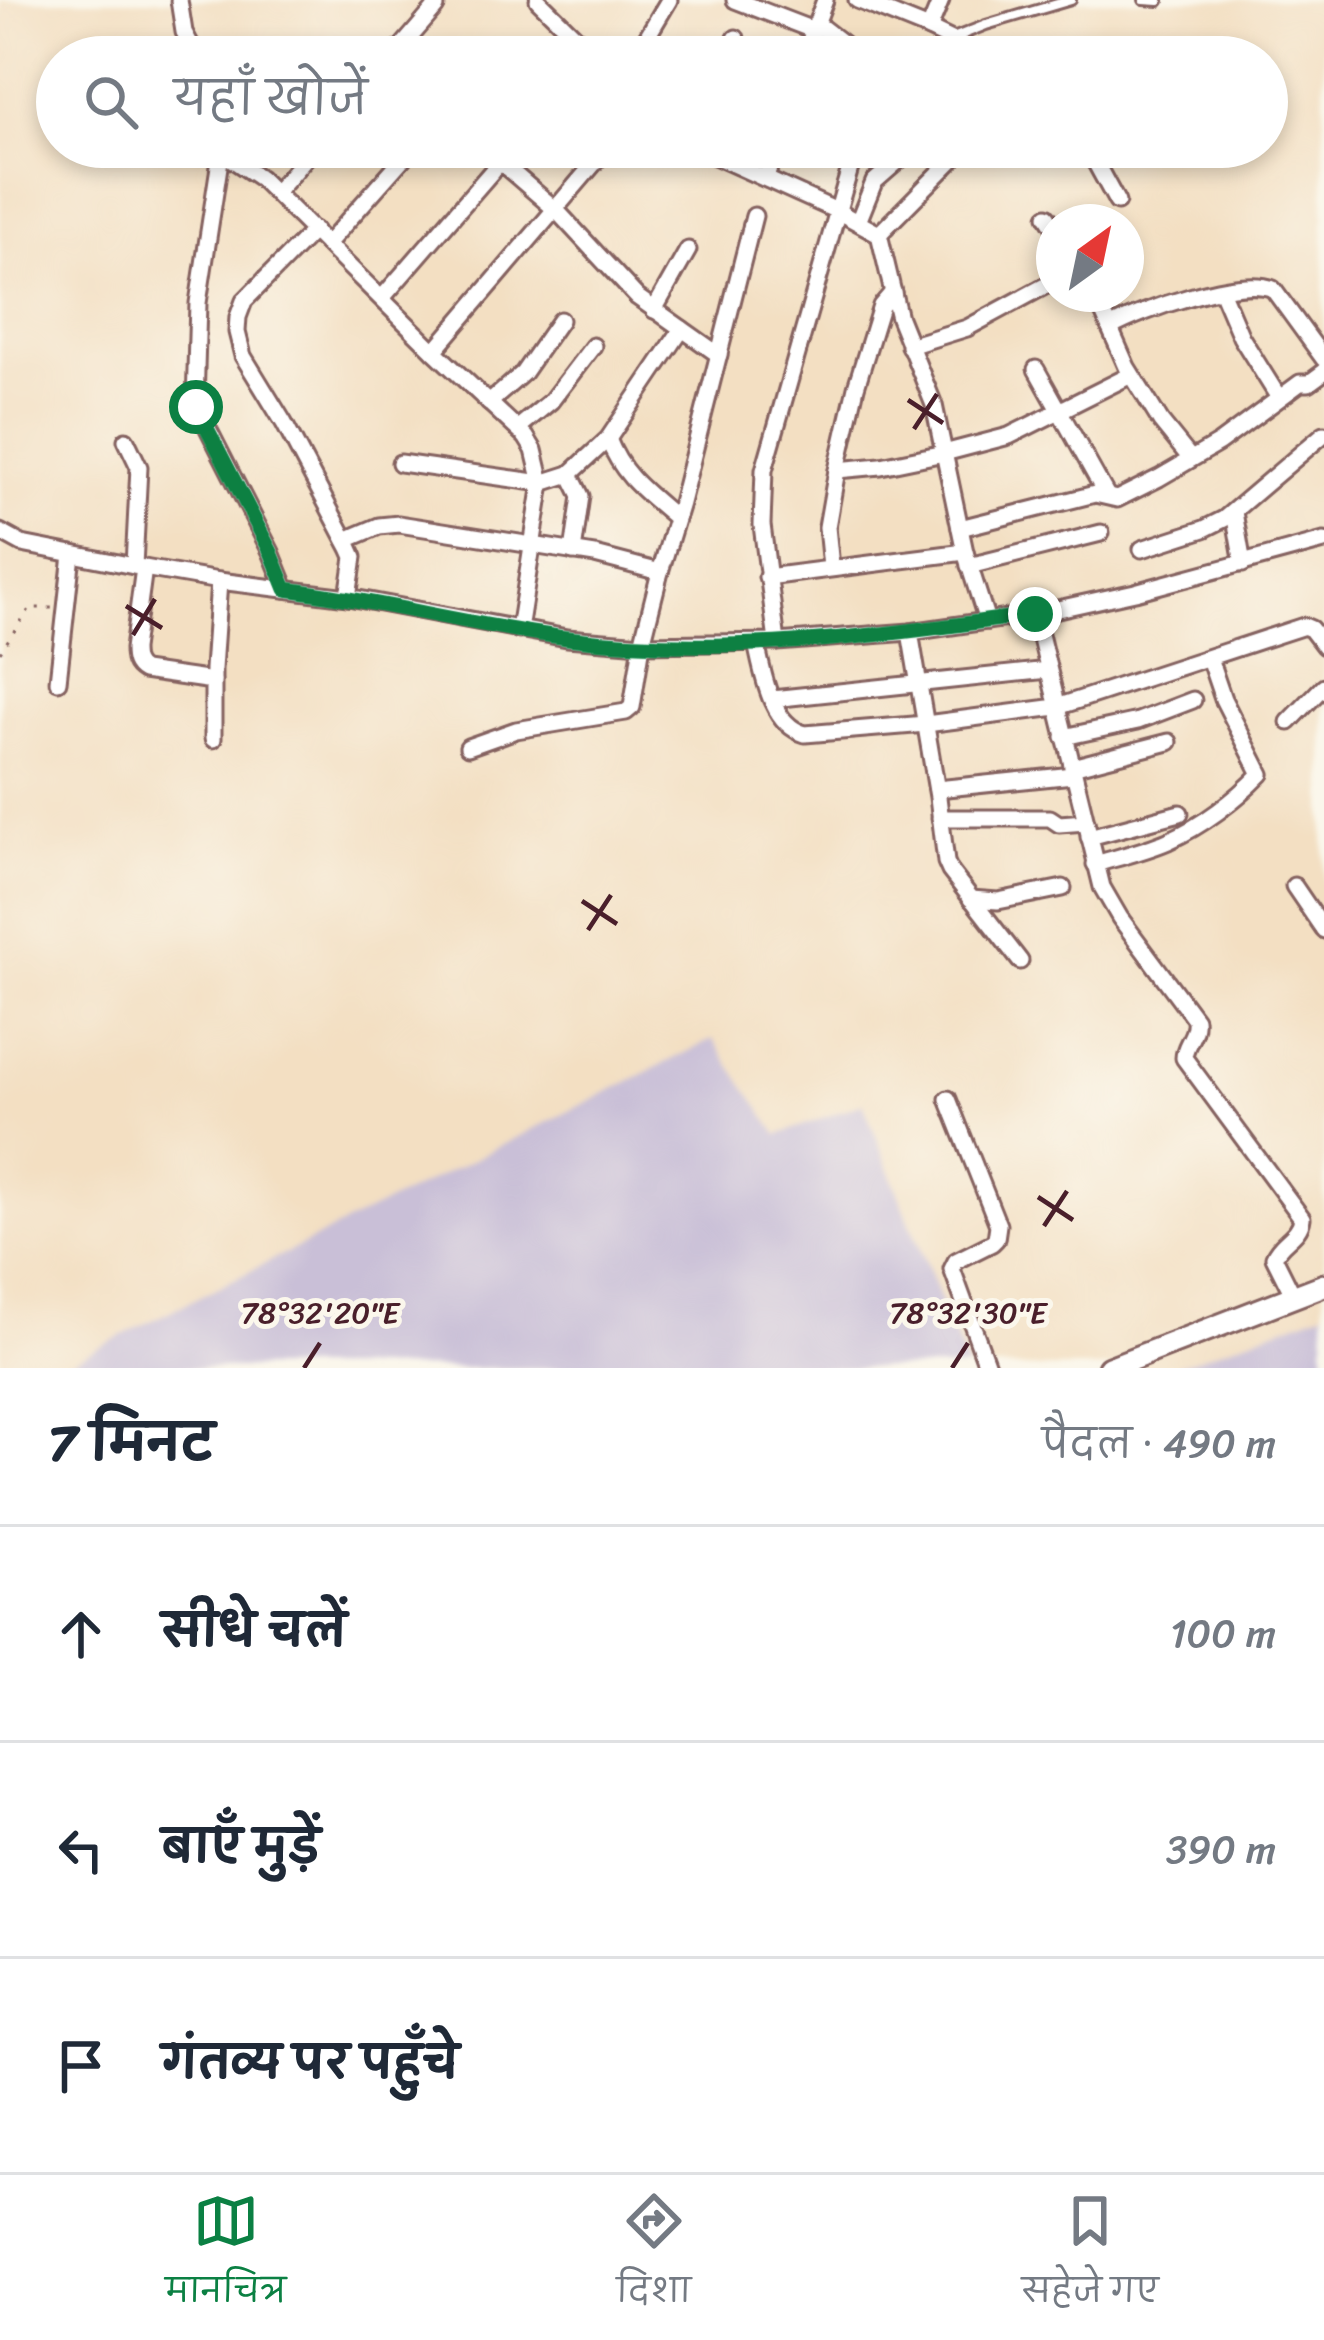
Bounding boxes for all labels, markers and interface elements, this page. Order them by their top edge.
search box [36,36,1288,168]
text: यहाँ खोजें [174,59,368,139]
icon: search [78,69,144,135]
north arrow [1036,204,1144,312]
route start [169,380,223,434]
route end [1008,587,1062,641]
text: 78°32'20"E [241,1286,402,1340]
text: 78°32'30"E [889,1286,1049,1340]
text: 7 मिनट [48,1398,214,1488]
text: पैदल · 490 m [1042,1409,1276,1478]
text: सीधे चलें [162,1591,346,1671]
text: 100 m [1170,1599,1276,1668]
icon: ahead [48,1601,114,1667]
text: बाएँ मुड़ें [162,1807,320,1887]
text: 390 m [1166,1815,1276,1884]
icon: left [48,1817,114,1883]
text: गंतव्य पर पहुँचे [162,2023,459,2103]
icon: arrive [48,2033,114,2099]
tab: मानचित्र [165,2188,286,2327]
tab: दिशा [616,2188,691,2327]
tab: सहेजे गए [1022,2188,1159,2327]

